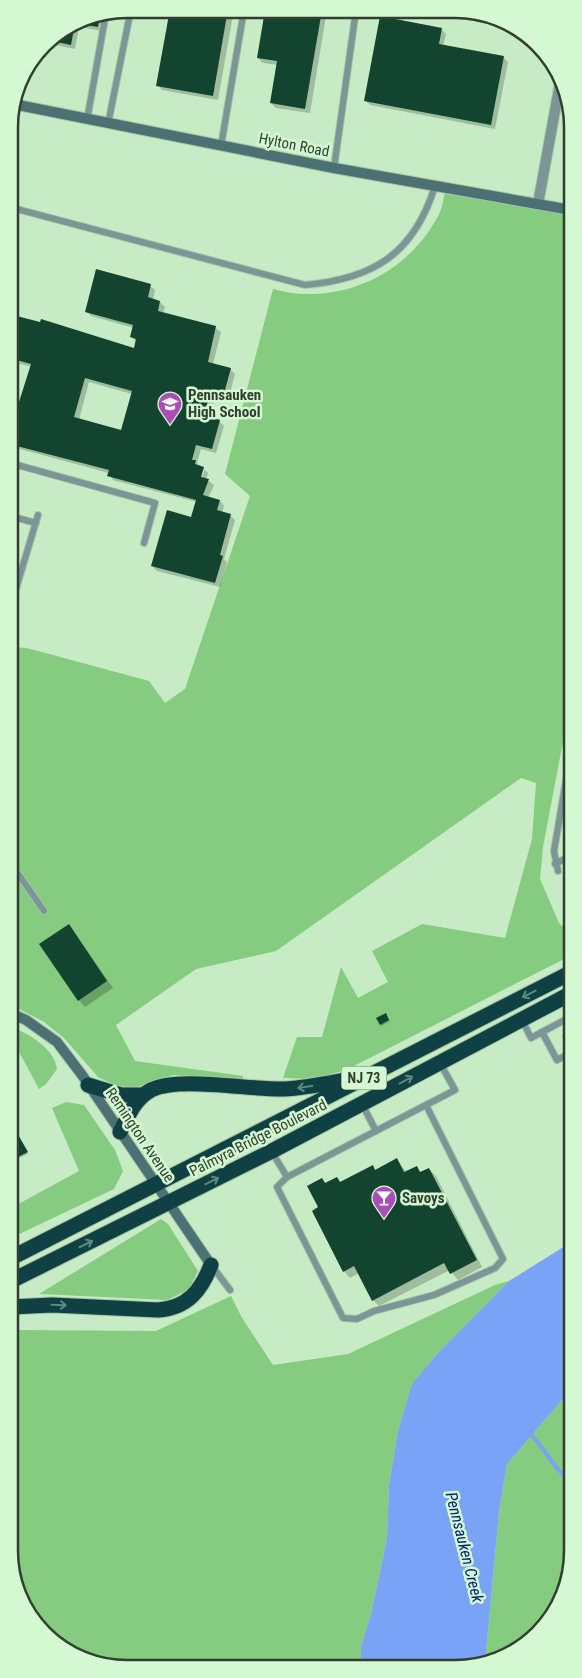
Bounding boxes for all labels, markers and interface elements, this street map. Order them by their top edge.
street label: Hylton Road [257,129,331,161]
place label: Pennsauken High School [188,386,261,421]
school or university icon: Pennsauken High School [157,391,183,425]
one-way arrow [522,990,537,999]
road number: NJ 73 [342,1066,386,1090]
one-way arrow [398,1075,413,1084]
one-way arrow [297,1082,313,1092]
street label: Remington Avenue [102,1084,178,1186]
street label: Palmyra Bridge Boulevard [186,1096,330,1180]
one-way arrow [204,1176,219,1185]
bar icon: Savoys [371,1185,397,1219]
place label: Savoys [402,1189,445,1207]
one-way arrow [78,1239,93,1248]
one-way arrow [51,1301,67,1310]
water label: Pennsauken Creek [442,1490,488,1605]

